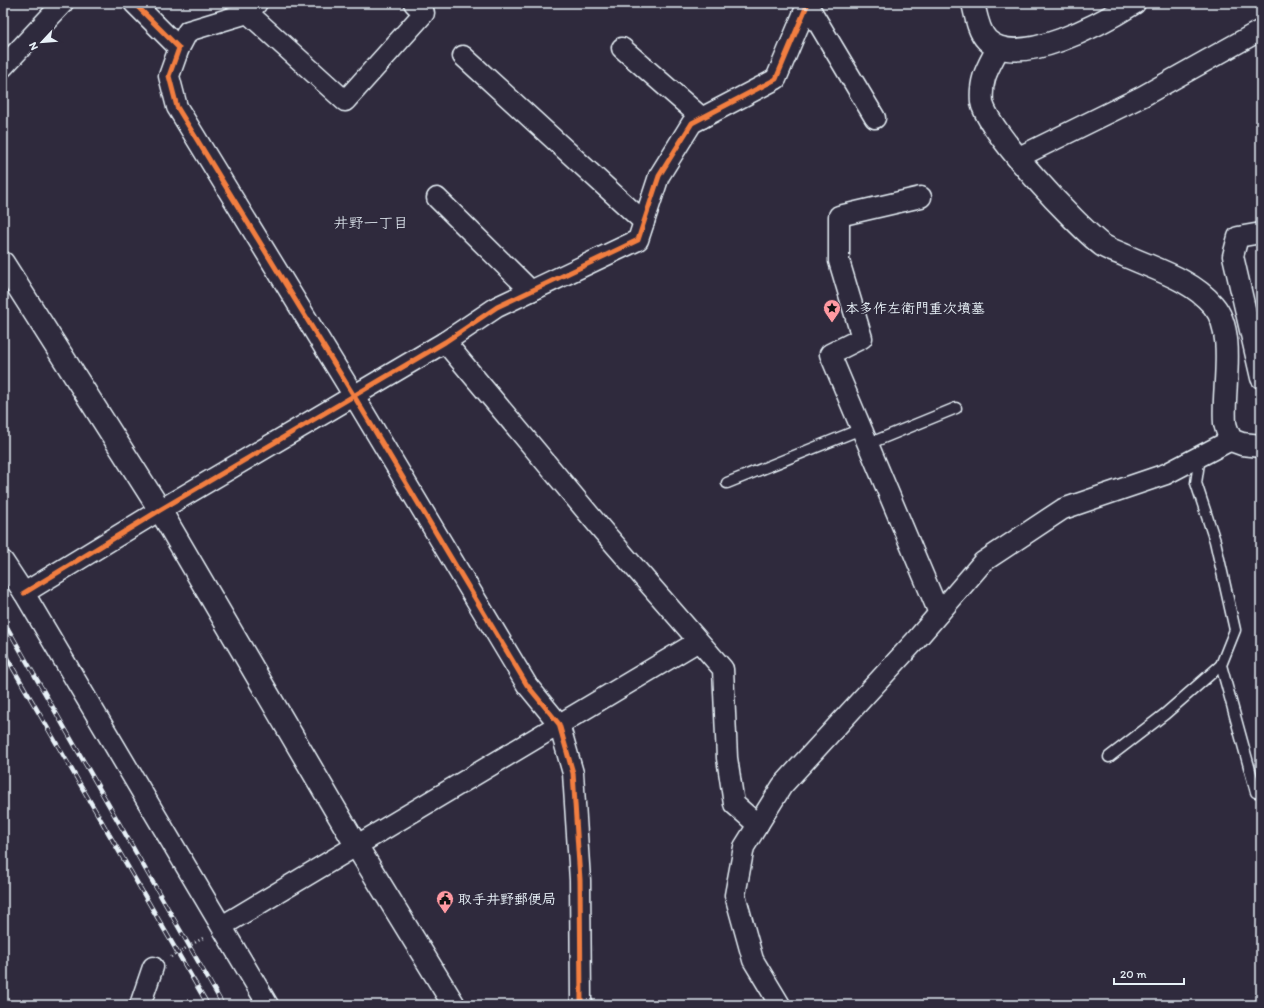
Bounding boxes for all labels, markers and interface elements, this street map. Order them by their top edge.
north arrow [22,22,62,62]
text: N [26,40,41,52]
district label: 井野一丁目 [333,214,409,232]
place icon: 本多作左衛門重次墳墓 [822,298,842,323]
place label: 本多作左衛門重次墳墓 [845,300,985,317]
public building icon: 取手井野郵便局 [435,889,455,914]
place label: 取手井野郵便局 [458,891,556,908]
scale bar [1114,960,1184,986]
text: 20 m [1120,967,1147,981]

